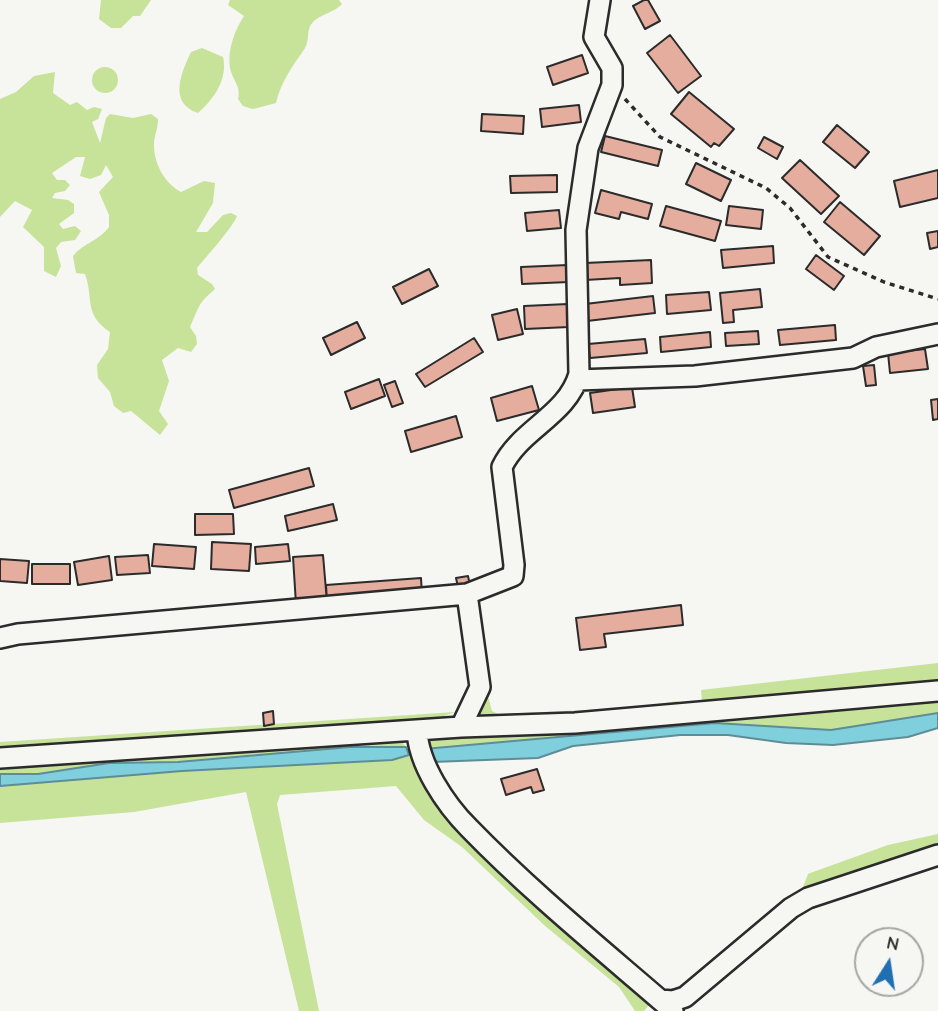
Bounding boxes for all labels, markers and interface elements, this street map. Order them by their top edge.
north arrow [854,927,924,997]
text: N [885,931,901,955]

